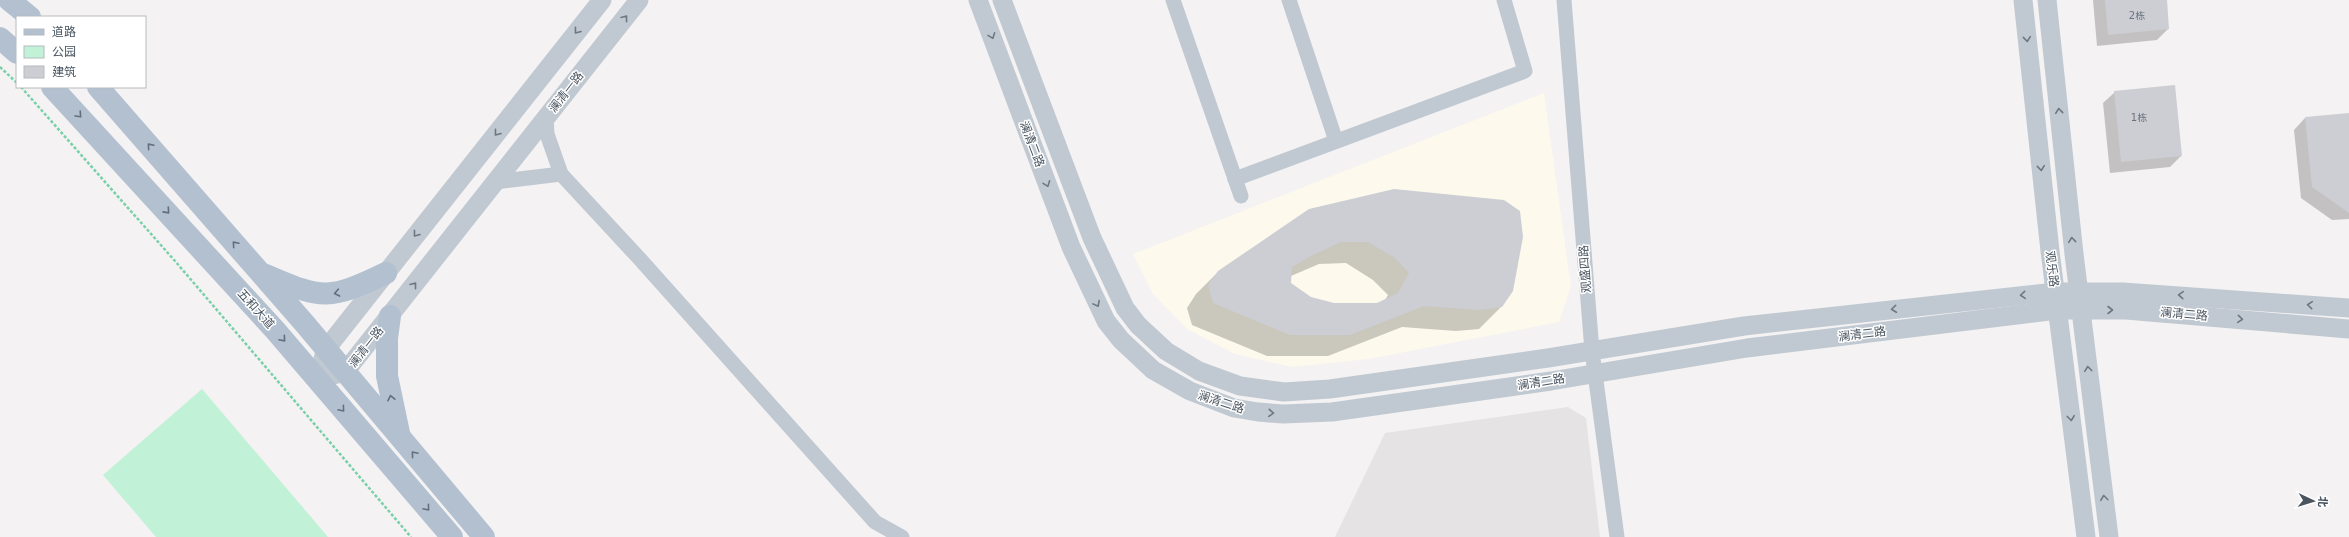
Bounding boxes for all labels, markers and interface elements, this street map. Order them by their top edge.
house number: 2栋 [2129,10,2145,21]
one-way arrow [620,15,627,22]
legend [16,16,146,88]
text: 道路 [52,25,76,39]
one-way arrow [575,26,582,33]
one-way arrow [987,33,995,40]
one-way arrow [2022,36,2031,42]
text: 公园 [52,45,76,59]
text: 建筑 [52,65,76,79]
street label: 澜清一路 [546,69,586,115]
one-way arrow [2054,108,2063,114]
one-way arrow [75,110,82,118]
house number: 1栋 [2131,112,2147,123]
street label: 澜清二路 [1017,119,1047,169]
one-way arrow [494,128,501,135]
one-way arrow [147,143,154,151]
one-way arrow [2036,165,2045,171]
one-way arrow [1043,181,1051,188]
one-way arrow [162,206,170,214]
one-way arrow [414,230,421,237]
one-way arrow [2068,237,2077,243]
one-way arrow [233,241,240,249]
street label: 观盛四路 [1576,245,1594,293]
street label: 观乐路 [2043,250,2061,288]
one-way arrow [410,282,417,289]
street label: 五和大道 [235,286,277,332]
one-way arrow [334,288,340,297]
one-way arrow [2020,290,2026,299]
one-way arrow [2178,291,2184,300]
one-way arrow [1093,300,1100,307]
one-way arrow [2307,301,2313,310]
one-way arrow [1891,304,1897,313]
street label: 澜清二路 [2159,305,2209,323]
one-way arrow [2107,306,2113,314]
one-way arrow [2237,315,2243,324]
street label: 澜清一路 [346,324,386,370]
street label: 澜清二路 [1837,324,1887,344]
one-way arrow [278,334,285,341]
one-way arrow [2084,366,2093,372]
street label: 澜清二路 [1516,371,1566,393]
street label: 澜清二路 [1196,388,1246,416]
one-way arrow [388,395,396,401]
one-way arrow [338,404,345,411]
one-way arrow [1268,409,1274,418]
one-way arrow [2066,415,2075,421]
one-way arrow [412,451,419,458]
north arrow [2293,481,2333,521]
one-way arrow [2100,495,2109,501]
text: 北 [2316,496,2329,508]
one-way arrow [422,503,429,510]

